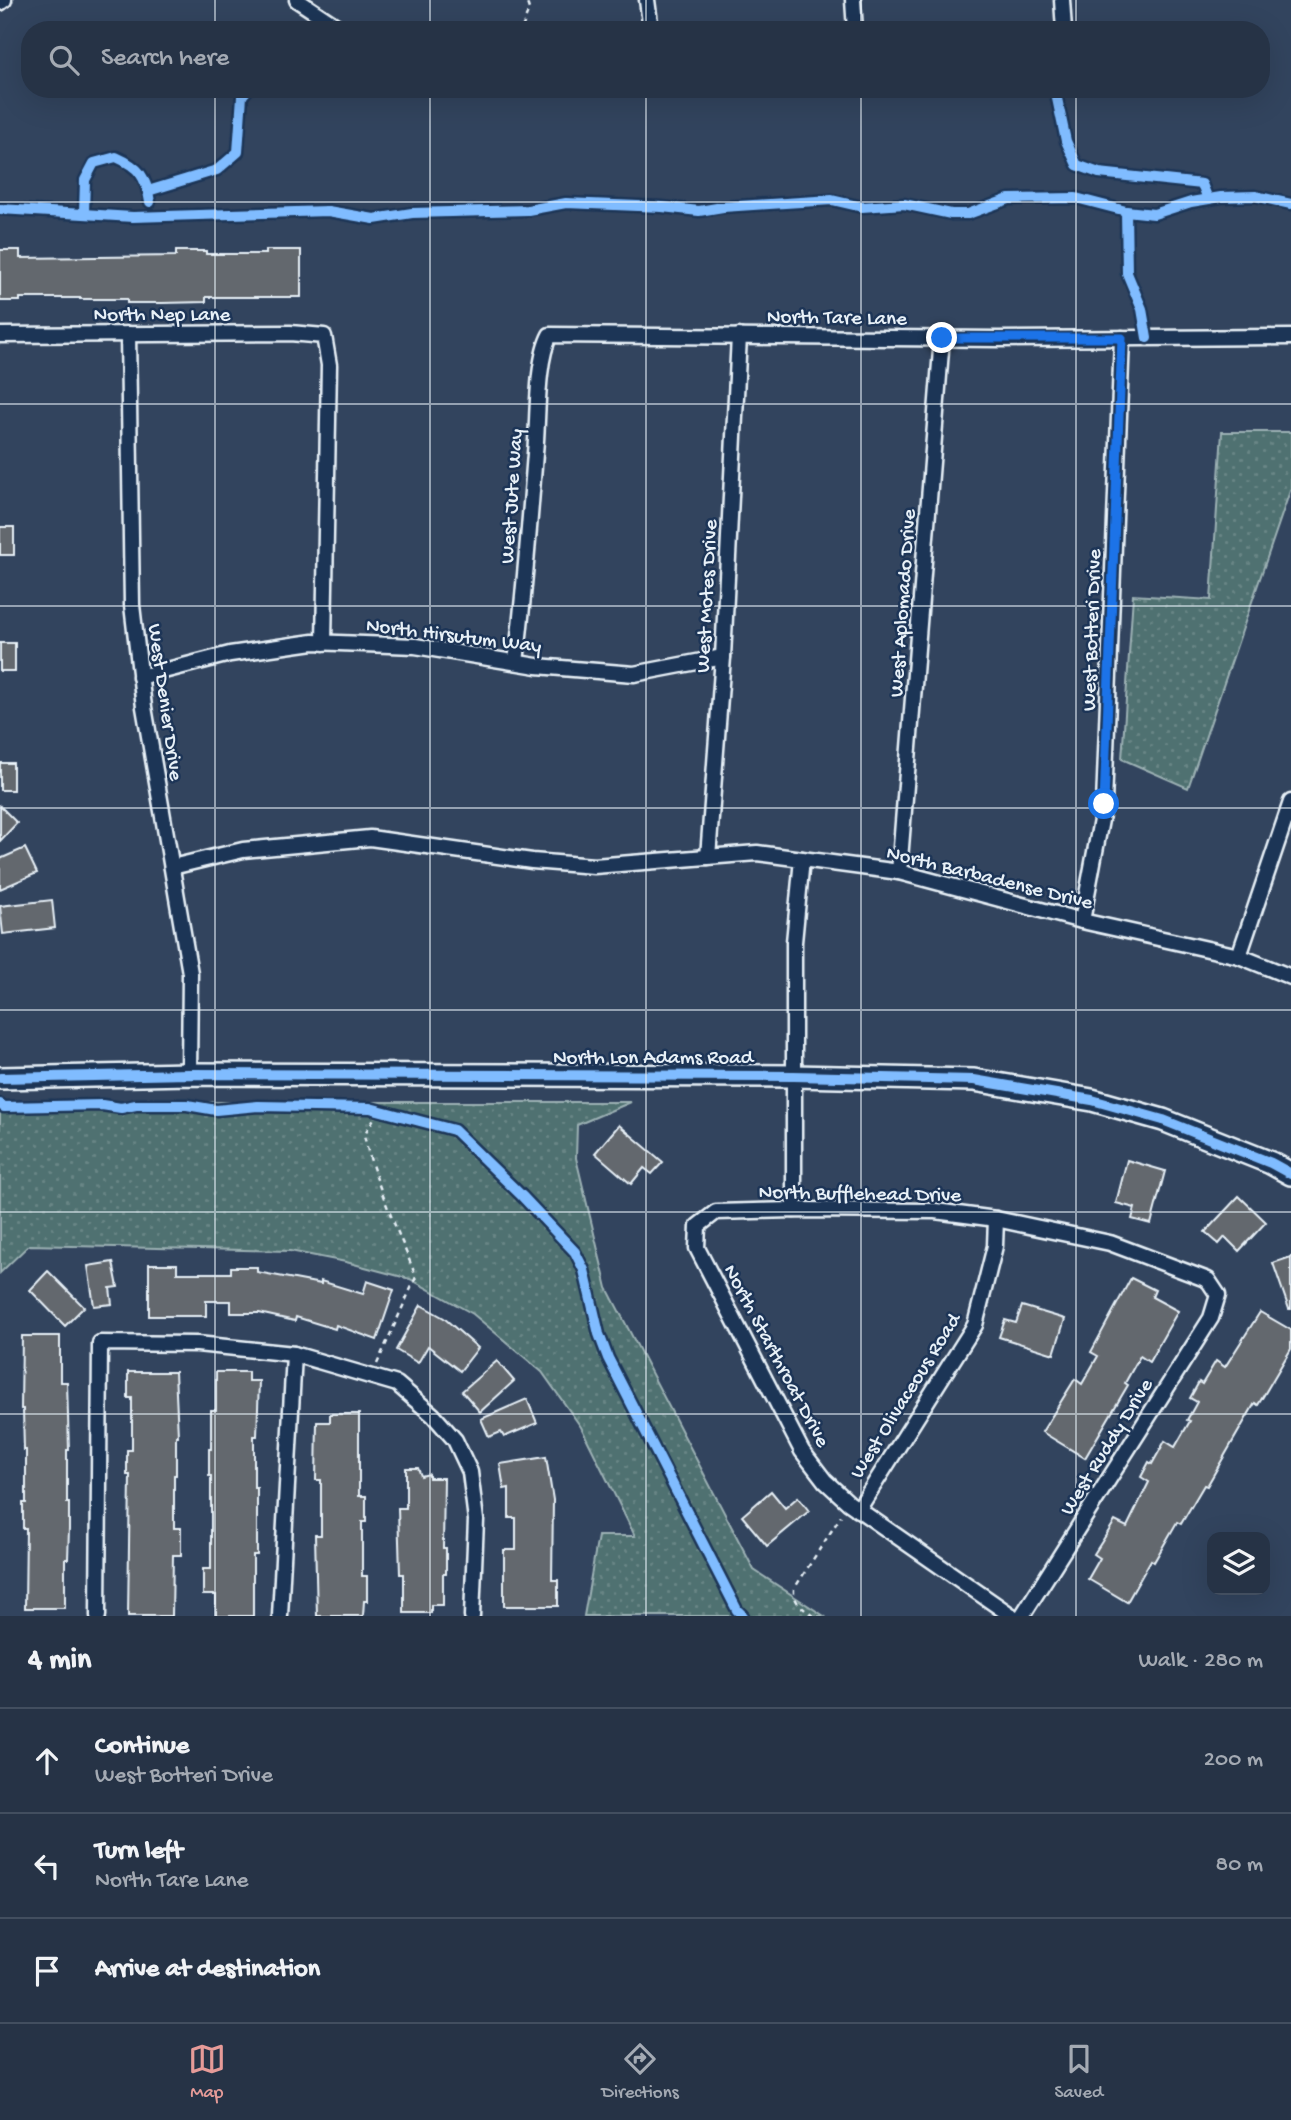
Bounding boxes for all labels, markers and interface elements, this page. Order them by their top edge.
search box [21,21,1270,98]
icon: search [45,41,83,79]
text: Search here [101,44,229,75]
street label: North Nep Lane [94,304,232,329]
street label: North Tare Lane [767,306,908,333]
route end [926,322,957,353]
street label: West Jute Way [496,428,531,565]
street label: West Aplomado Drive [885,507,924,698]
street label: West Motes Drive [692,518,725,673]
street label: West Botteri Drive [1078,547,1109,712]
street label: North Hirsutum Way [364,614,543,661]
street label: West Denier Drive [140,622,187,784]
route start [1088,788,1119,819]
street label: North Barbadense Drive [883,842,1096,917]
street label: North Lon Adams Road [553,1047,755,1072]
street label: North Bufflehead Drive [758,1181,963,1210]
street label: North Starthroat Drive [716,1261,834,1453]
street label: West Olivaceous Road [846,1308,969,1484]
street label: West Ruddy Drive [1056,1374,1161,1521]
map controls [1207,1532,1270,1595]
button: layers [1207,1532,1270,1595]
text: 4 min [28,1644,91,1679]
text: Walk · 280 m [1139,1648,1263,1675]
text: Continue [95,1732,189,1763]
icon: ahead [28,1742,66,1780]
text: 200 m [1204,1747,1263,1774]
text: West Botteri Drive [95,1763,273,1790]
text: Turn left [95,1837,183,1868]
icon: left [28,1847,66,1885]
text: 80 m [1216,1852,1263,1879]
text: North Tare Lane [95,1868,248,1895]
icon: arrive [28,1952,66,1990]
text: Arrive at destination [95,1955,320,1986]
tab: Map [188,2040,226,2105]
tab: Directions [602,2040,679,2105]
tab: Saved [1054,2040,1103,2105]

